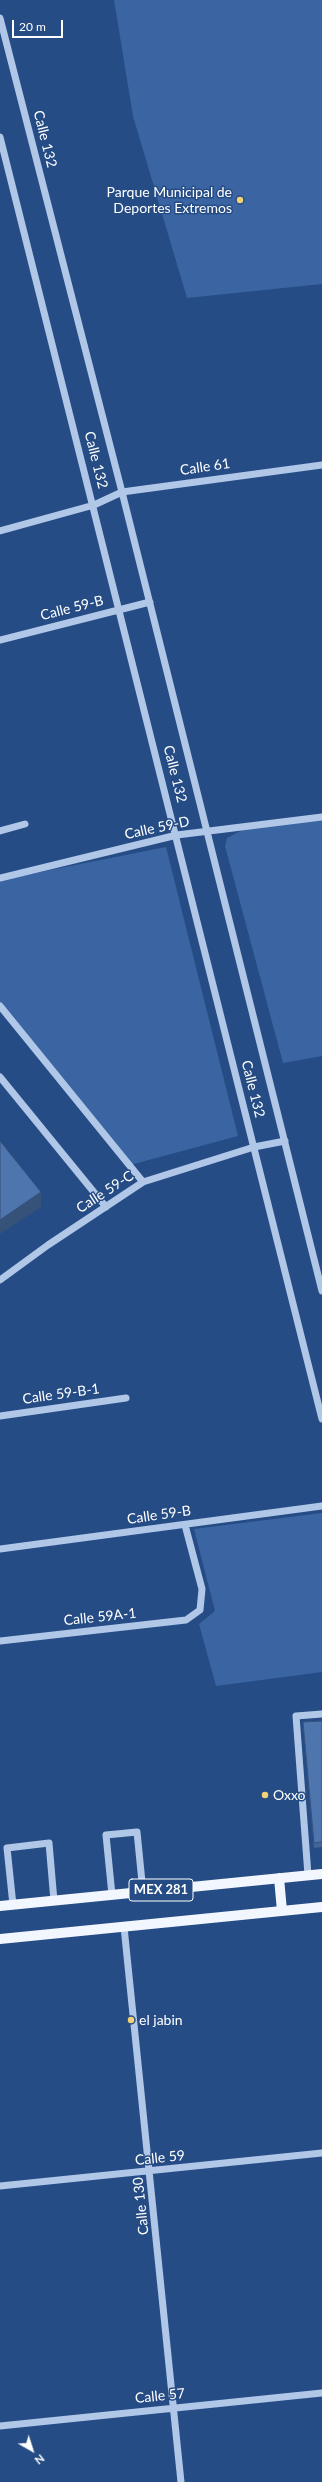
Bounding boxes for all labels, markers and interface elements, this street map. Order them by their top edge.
scale bar [14,12,65,38]
text: 20 m [19,19,46,34]
street label: Calle 132 [30,109,60,169]
place label: Parque Municipal de Deportes Extremos [107,184,232,216]
marker: Parque Municipal de Deportes Extremos [235,195,245,205]
street label: Calle 132 [81,430,111,490]
street label: Calle 61 [179,455,231,479]
street label: Calle 59-B [39,592,105,624]
street label: Calle 132 [160,744,190,804]
street label: Calle 59-D [123,813,191,843]
street label: Calle 132 [238,1059,268,1119]
street label: Calle 59-C [73,1167,137,1217]
street label: Calle 59-B-1 [21,1380,101,1408]
street label: Calle 59-B [126,1502,192,1528]
street label: Calle 59A-1 [63,1605,137,1629]
place label: Oxxo [273,1787,306,1803]
marker: Oxxo [260,1790,270,1800]
road number: MEX 281 [129,1879,193,1901]
place label: el jabin [139,2012,183,2028]
marker: el jabin [126,2015,136,2025]
street label: Calle 59 [134,2147,186,2169]
street label: Calle 130 [130,2176,152,2236]
street label: Calle 57 [134,2385,186,2407]
north arrow [12,2430,52,2470]
text: N [32,2452,47,2467]

